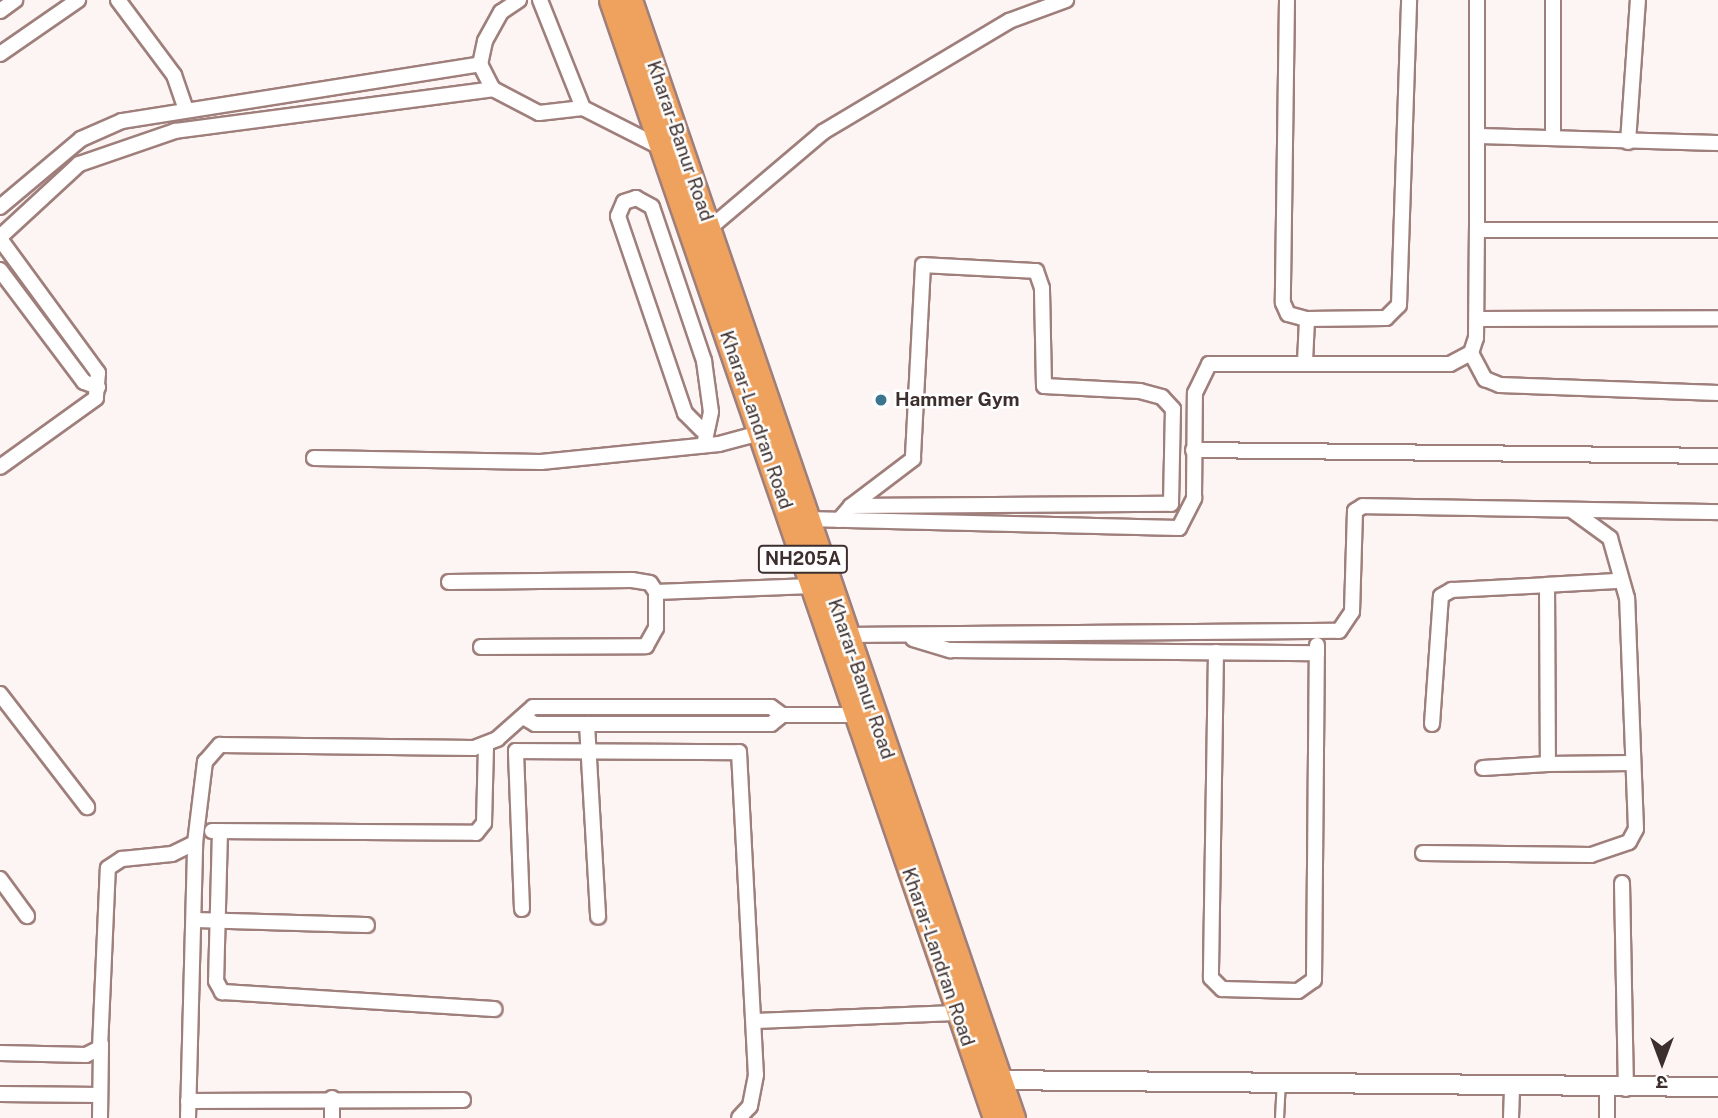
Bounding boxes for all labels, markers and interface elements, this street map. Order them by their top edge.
street label: Kharar-Banur Road [642,58,718,224]
street label: Kharar-Landran Road [715,328,797,512]
place label: Hammer Gym [895,389,1020,411]
marker: Hammer Gym [873,392,889,408]
road number: NH205A [758,544,848,574]
street label: Kharar-Banur Road [823,596,899,762]
street label: Kharar-Landran Road [897,865,979,1049]
north arrow [1627,1027,1697,1097]
text: उ [1656,1072,1668,1094]

